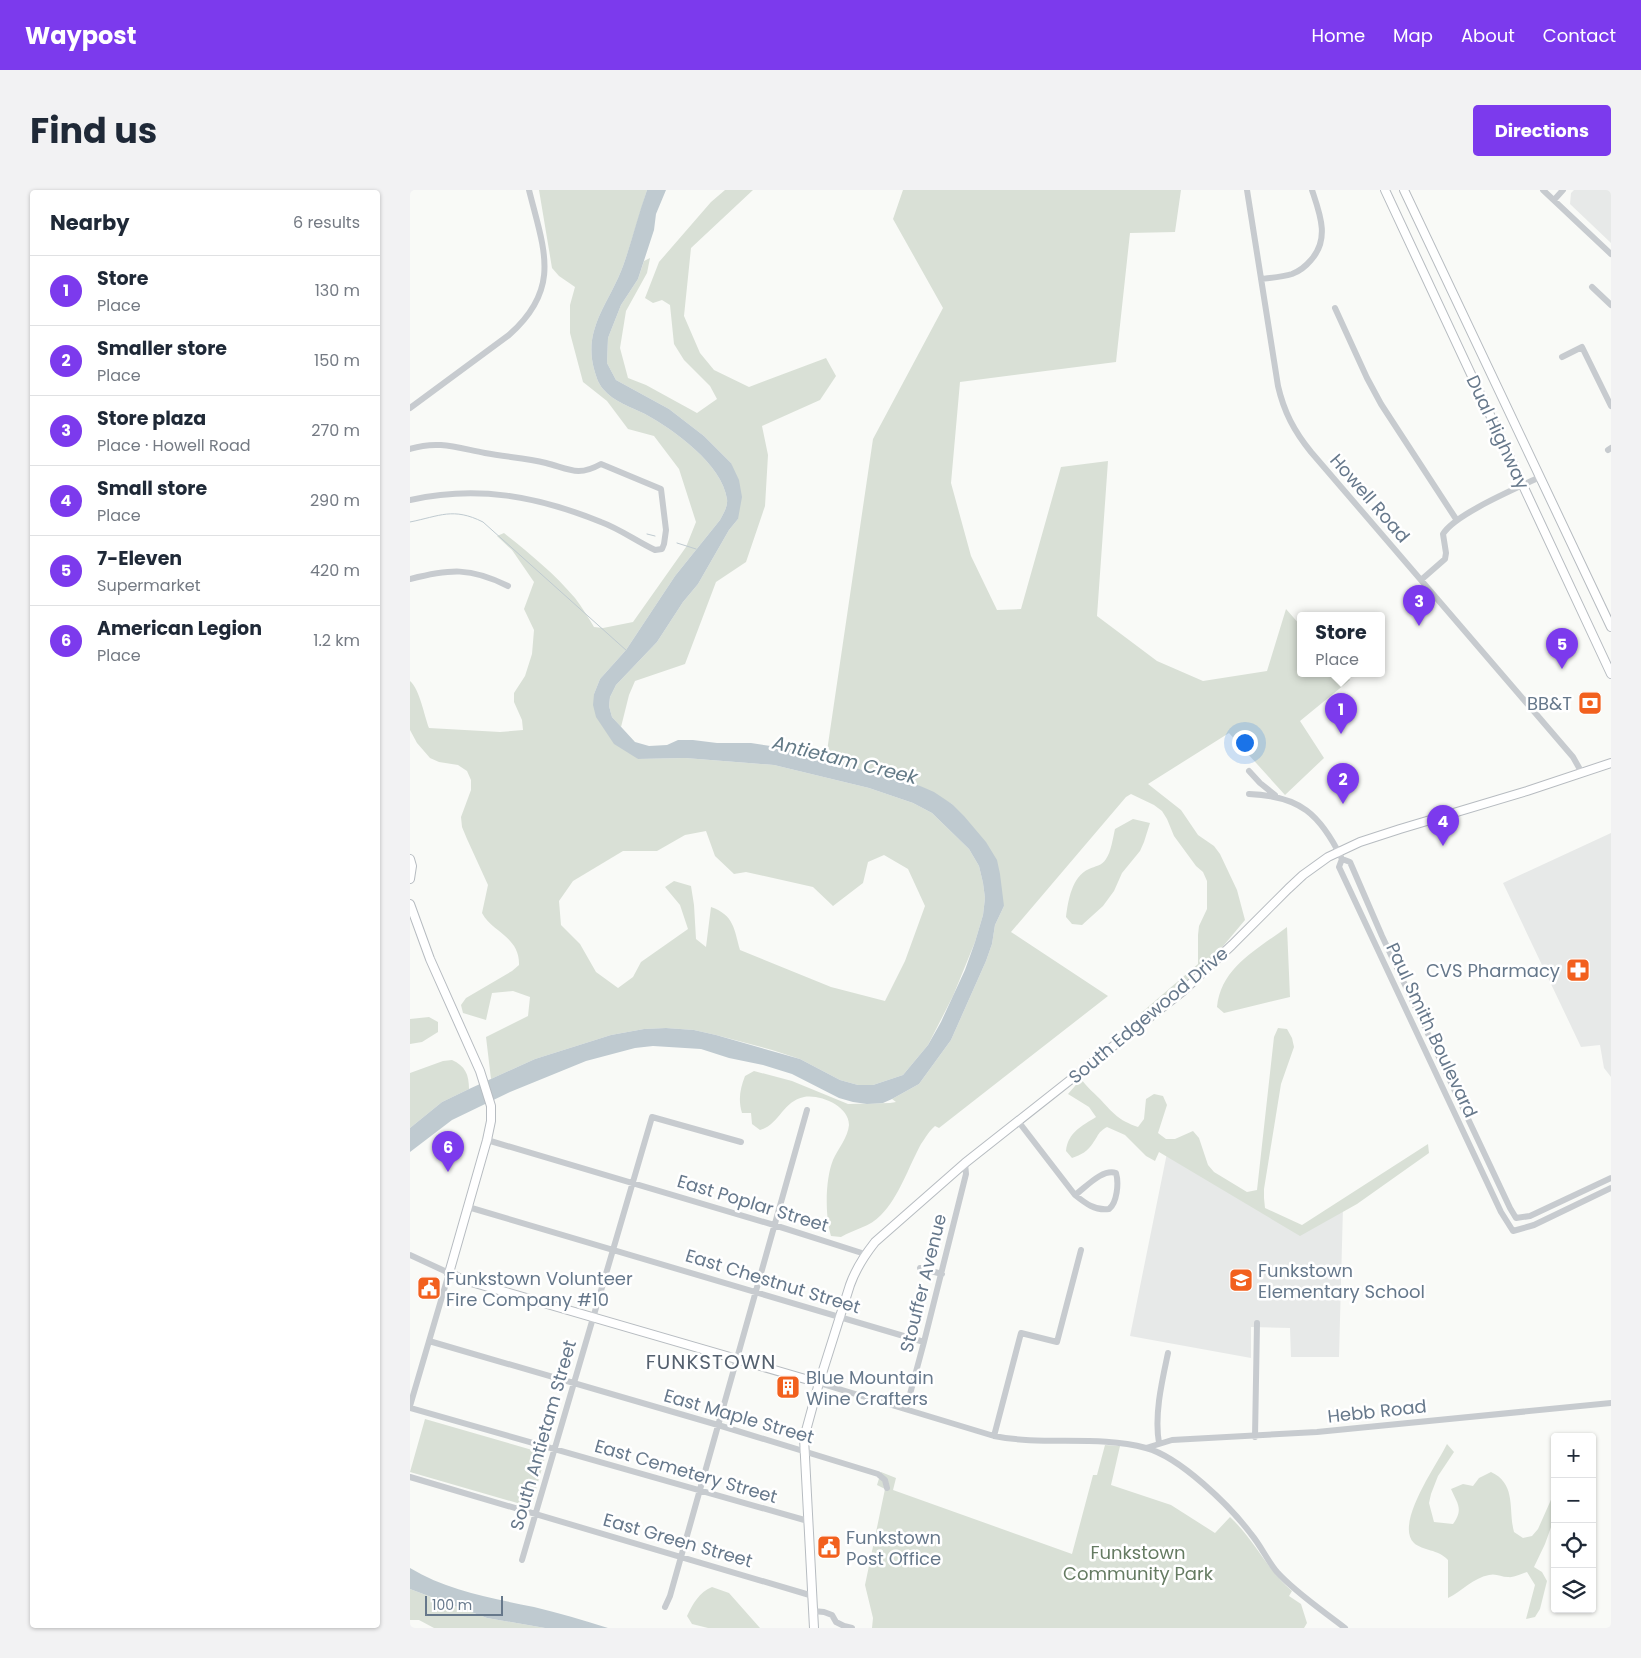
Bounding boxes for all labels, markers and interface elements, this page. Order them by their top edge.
text: Waypost [25,19,136,52]
text: Home [1311,23,1365,48]
text: Map [1393,23,1433,48]
text: About [1461,23,1515,48]
text: Contact [1543,23,1616,48]
button: Directions [1473,105,1611,156]
text: Find us [30,106,157,155]
text: Nearby [50,208,130,237]
text: 6 results [293,211,360,234]
text: Store [97,265,148,292]
text: 1 [63,279,69,302]
text: 130 m [315,279,360,302]
text: Place [97,294,141,317]
text: Smaller store [97,335,227,362]
text: 2 [61,349,71,372]
text: 150 m [314,349,360,372]
text: Place [97,364,141,387]
street label: Dual Highway [1461,371,1535,493]
text: Store plaza [97,405,206,432]
text: 3 [61,419,71,442]
text: 270 m [311,419,360,442]
text: Place · Howell Road [97,434,251,457]
street label: Howell Road [1324,448,1416,548]
text: Small store [97,475,207,502]
text: 4 [61,489,71,512]
text: 290 m [310,489,360,512]
text: Place [97,504,141,527]
text: 7-Eleven [97,545,182,572]
text: 5 [61,559,71,582]
text: 420 m [310,559,360,582]
text: Supermarket [97,574,201,597]
pin: 3 [1403,585,1435,626]
popup [1297,612,1385,677]
text: American Legion [97,615,262,642]
text: Store [1315,619,1367,646]
pin: 5 [1546,628,1578,669]
text: 6 [61,629,71,652]
text: 1.2 km [313,629,360,652]
text: Place [97,644,141,667]
text: Place [1315,648,1359,671]
bank icon: BB&T [1577,690,1603,716]
place label: BB&T [1527,691,1572,716]
pin: 1 [1325,693,1357,734]
water label: Antietam Creek [769,729,921,791]
your location [1232,730,1258,756]
pin: 2 [1327,763,1359,804]
pin: 4 [1427,805,1459,846]
street label: Paul Smith Boulevard [1380,938,1484,1122]
street label: South Edgewood Drive [1063,941,1233,1089]
pharmacy icon: CVS Pharmacy [1565,957,1591,983]
place label: CVS Pharmacy [1426,958,1560,983]
pin: 6 [432,1131,464,1172]
street label: East Poplar Street [674,1168,832,1238]
street label: Stouffer Avenue [894,1211,952,1355]
street label: East Chestnut Street [682,1242,864,1320]
place label: Funkstown Elementary School [1258,1258,1425,1304]
place label: Funkstown Volunteer Fire Company #10 [446,1266,633,1312]
school or university icon: Funkstown Elementary School [1228,1267,1254,1293]
public building icon: Funkstown Volunteer Fire Company #10 [416,1275,442,1301]
street label: South Antietam Street [504,1337,582,1533]
district label: FUNKSTOWN [646,1348,776,1376]
place label: Blue Mountain Wine Crafters [806,1365,934,1411]
building icon: Blue Mountain Wine Crafters [775,1374,801,1400]
street label: East Maple Street [661,1383,817,1449]
street label: Hebb Road [1326,1393,1428,1429]
street label: East Cemetery Street [592,1433,780,1509]
map controls [1551,1433,1596,1613]
button: + [1551,1433,1596,1478]
button: − [1551,1478,1596,1523]
street label: East Green Street [600,1507,756,1573]
button: locate [1551,1523,1596,1568]
place label: Funkstown Post Office [846,1525,941,1571]
public building icon: Funkstown Post Office [816,1534,842,1560]
park label: Funkstown Community Park [1063,1540,1214,1586]
button: layers [1551,1568,1596,1613]
scale bar [425,1593,502,1616]
text: 100 m [432,1595,472,1615]

